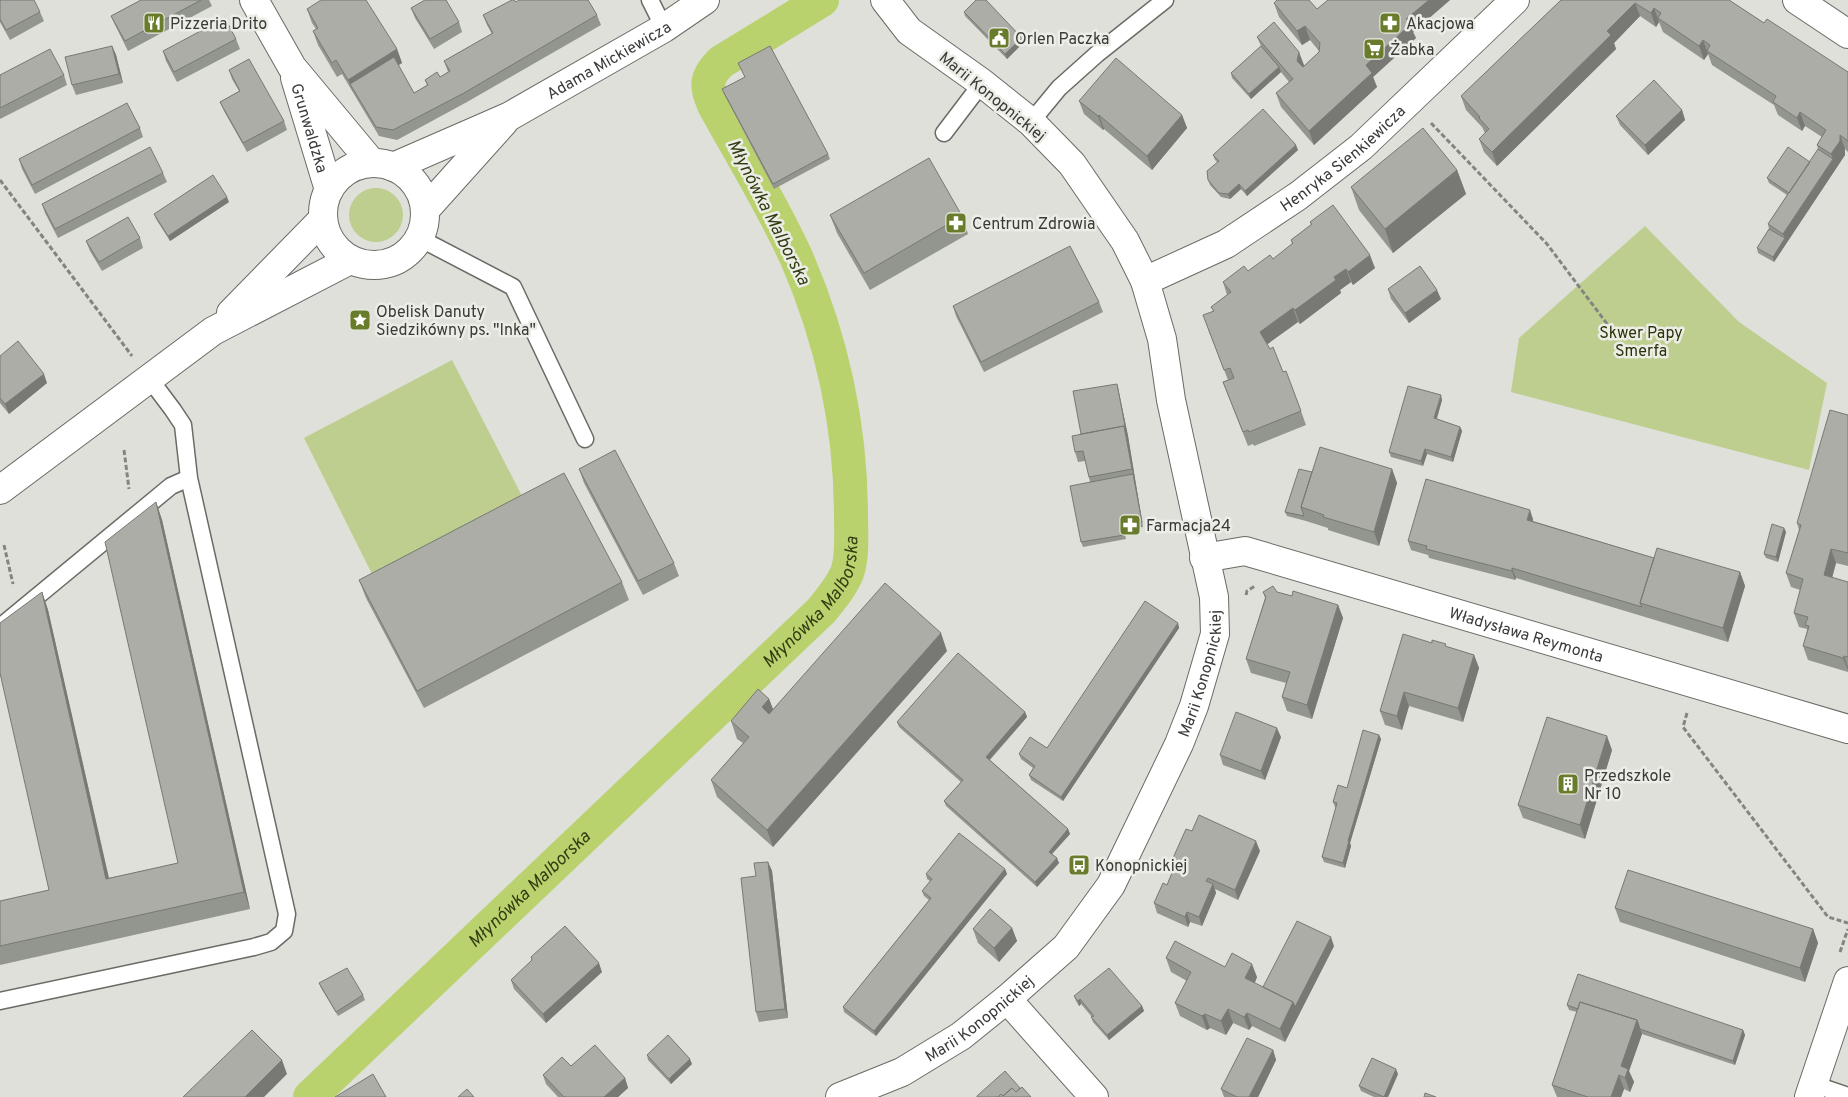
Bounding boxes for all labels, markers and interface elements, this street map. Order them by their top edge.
restaurant icon: Pizzeria Drito [142,11,166,35]
pharmacy icon: Akacjowa [1378,11,1402,35]
place label: Pizzeria Drito [170,15,267,35]
place label: Akacjowa [1406,15,1474,35]
street label: Adama Mickiewicza [544,18,676,105]
public building icon: Orlen Paczka [987,26,1011,50]
place label: Orlen Paczka [1015,30,1109,50]
supermarket icon: Żabka [1362,37,1386,61]
place label: Żabka [1390,40,1434,61]
street label: Marii Konopnickiej [934,48,1049,147]
street label: Grunwaldzka [285,81,331,176]
street label: Henryka Sienkiewicza [1277,102,1411,217]
water label: Młynówka Malborska [721,136,815,290]
pharmacy icon: Centrum Zdrowia [944,211,968,235]
place label: Centrum Zdrowia [972,215,1095,235]
place label: Obelisk Danuty Siedzikówny ps. "Inka" [376,303,536,341]
place icon: Obelisk Danuty Siedzikówny ps. "Inka" [348,308,372,332]
park label: Skwer Papy Smerfa [1599,324,1683,362]
pharmacy icon: Farmacja24 [1118,513,1142,537]
place label: Farmacja24 [1146,517,1231,537]
water label: Młynówka Malborska [758,536,864,674]
street label: Władysława Reymonta [1446,604,1605,668]
street label: Marii Konopnickiej [1175,610,1227,741]
place label: Przedszkole Nr 10 [1584,767,1671,805]
building icon: Przedszkole Nr 10 [1556,772,1580,796]
water label: Młynówka Malborska [464,826,597,954]
bus stop icon: Konopnickiej [1067,853,1091,877]
place label: Konopnickiej [1095,857,1187,877]
street label: Marii Konopnickiej [922,972,1039,1067]

